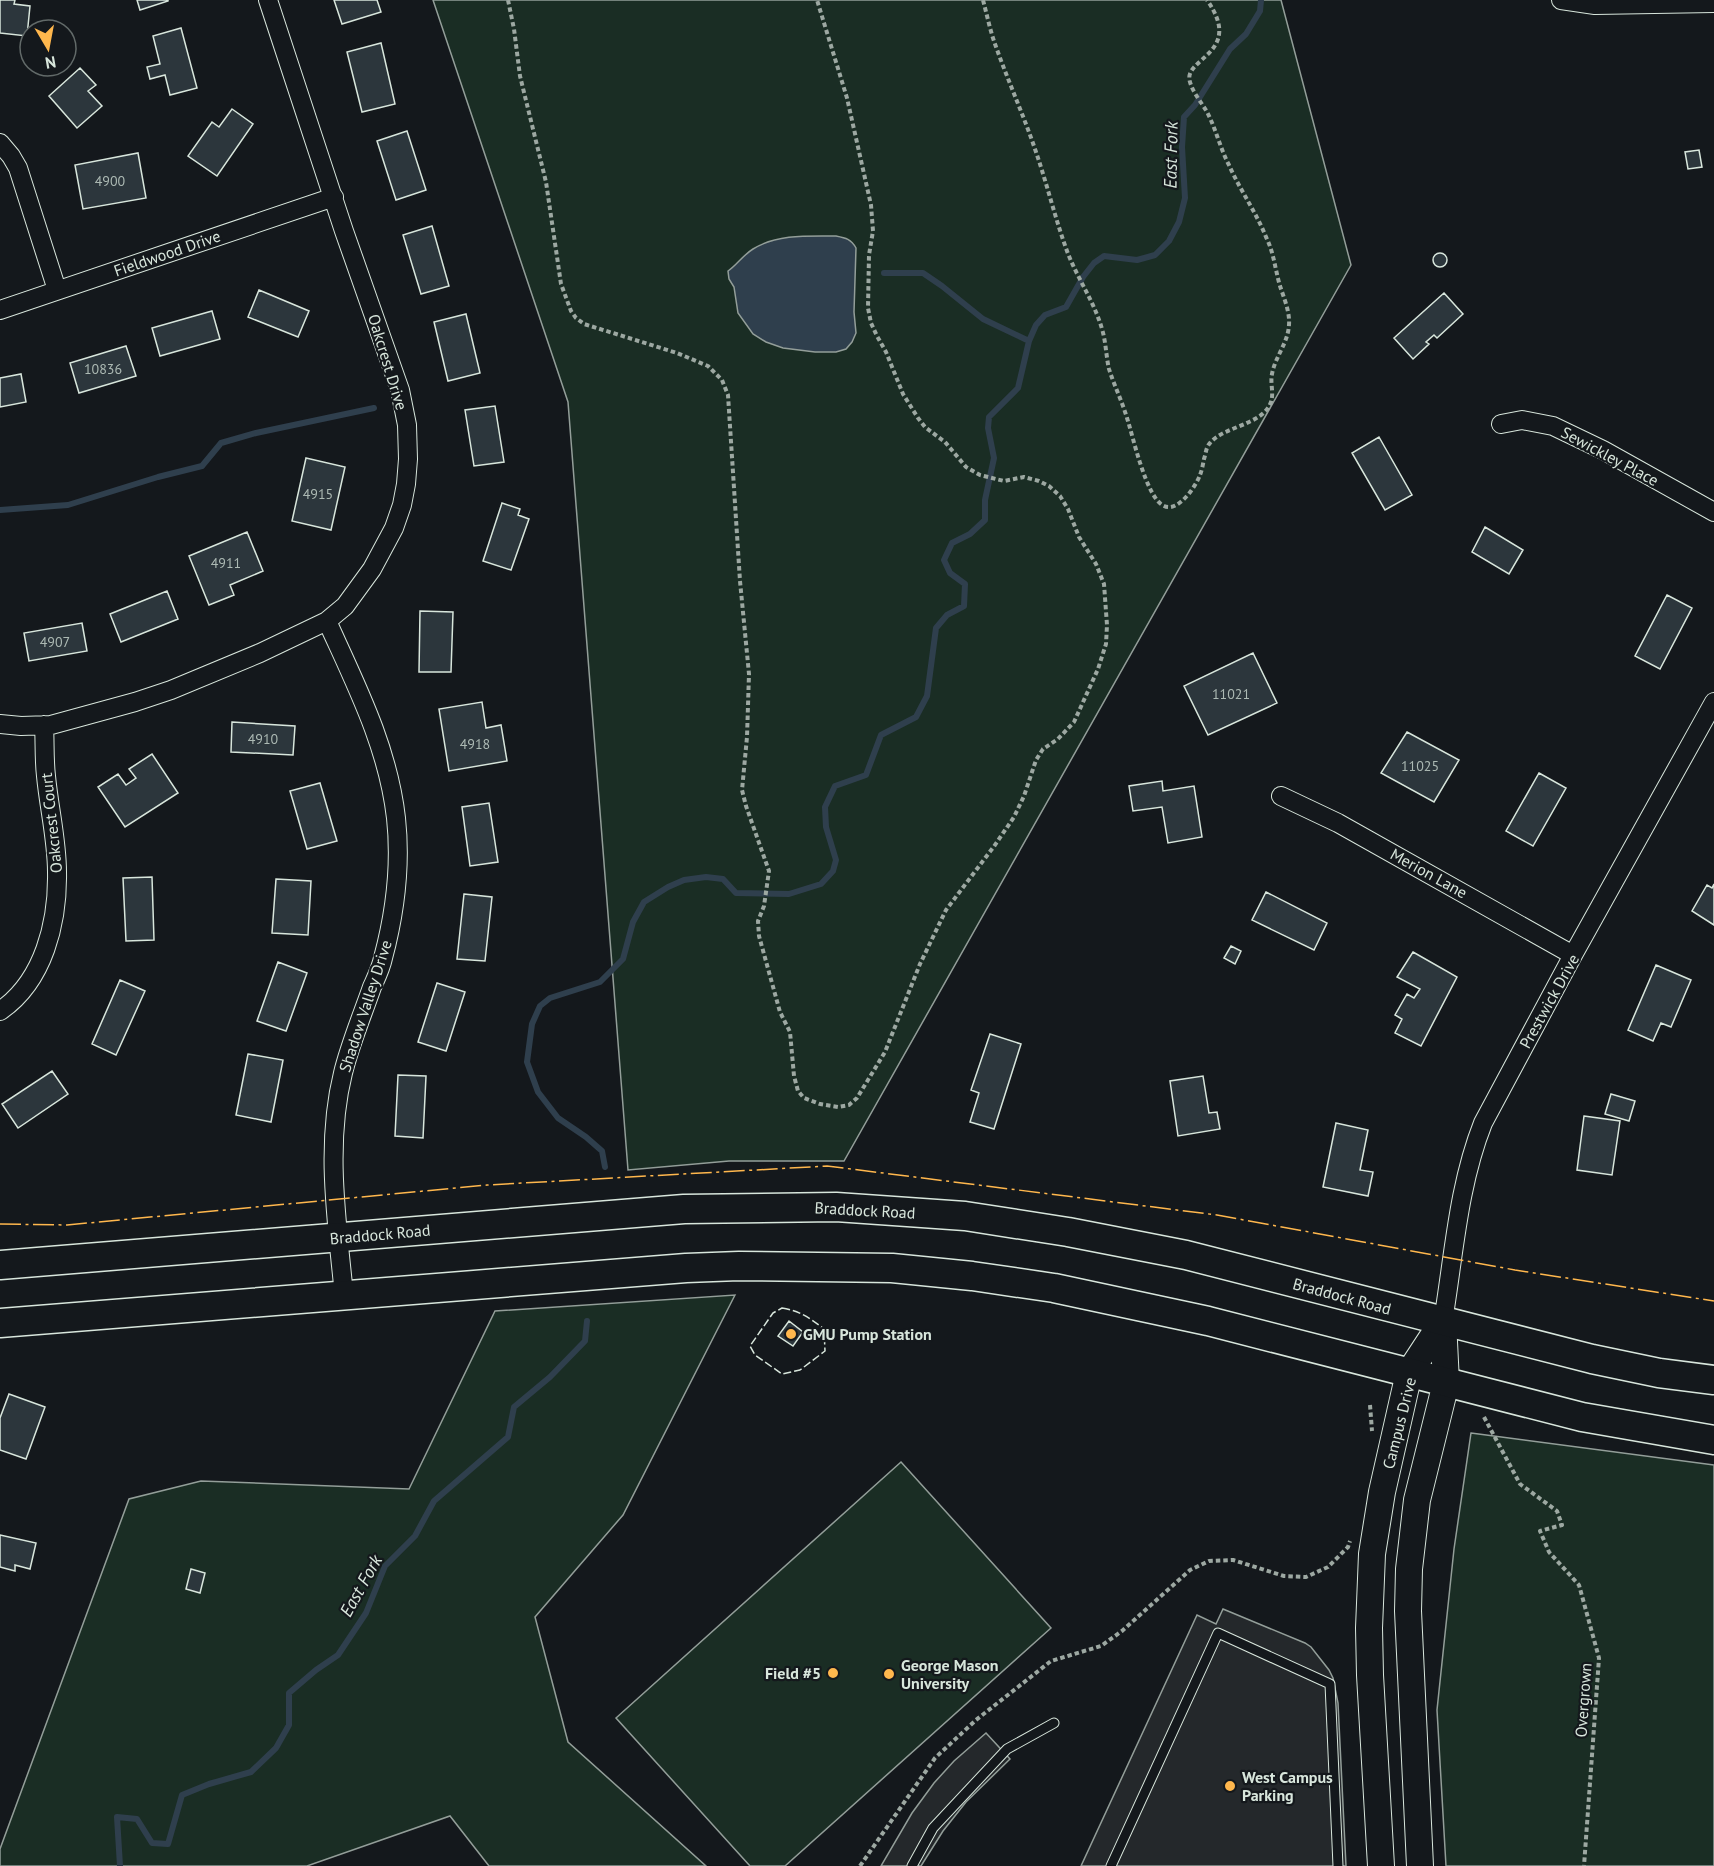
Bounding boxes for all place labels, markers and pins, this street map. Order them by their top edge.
place label: GMU Pump Station [803,1324,932,1344]
marker: GMU Pump Station [784,1327,798,1341]
place label: George Mason University [901,1655,999,1693]
place label: Field #5 [765,1663,821,1683]
marker: Field #5 [826,1666,840,1680]
marker: George Mason University [882,1667,896,1681]
place label: West Campus Parking [1242,1767,1333,1805]
marker: West Campus Parking [1223,1779,1237,1793]

